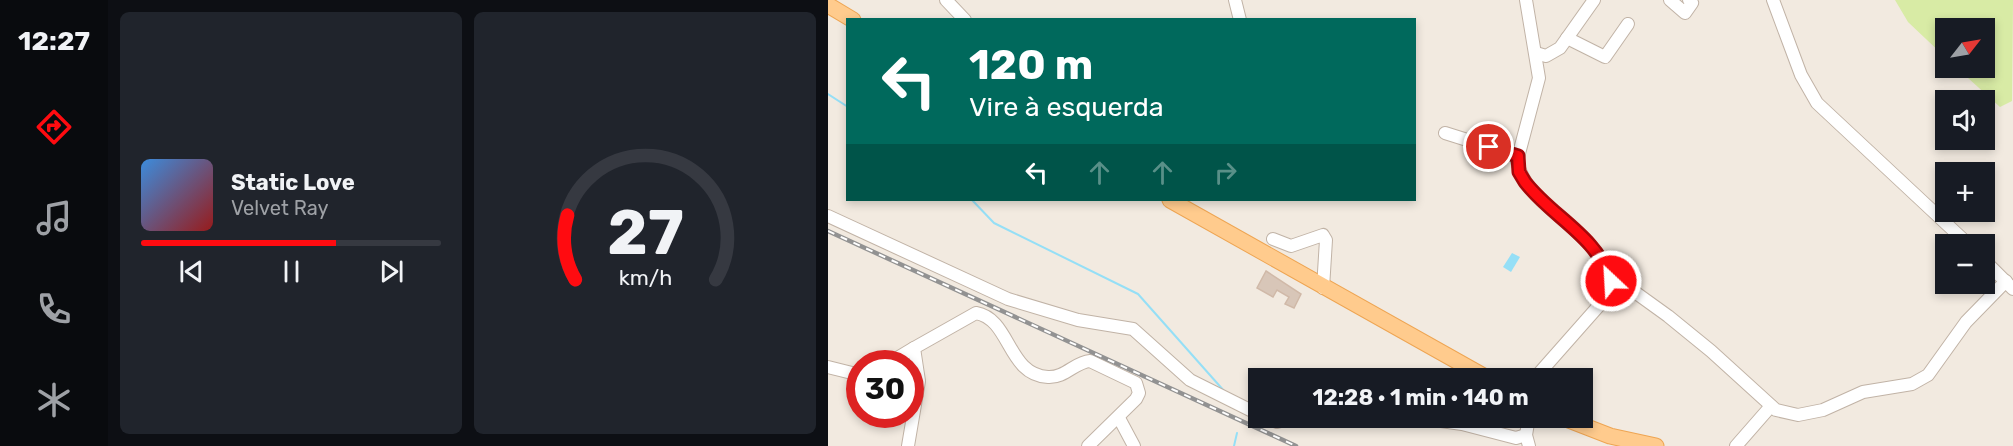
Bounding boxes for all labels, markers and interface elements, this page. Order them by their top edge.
north arrow [1935,18,1995,78]
map controls [1935,18,1995,294]
text: 12:27 [18,25,90,57]
text: 120 m [969,40,1093,90]
icon: left [870,42,948,120]
button: sound [1935,90,1995,150]
text: Vire à esquerda [969,91,1164,123]
icon: directions [33,106,75,148]
pin [1463,121,1514,172]
icon: arrive [1472,130,1505,163]
icon: left [1020,156,1053,189]
icon: ahead [1083,156,1116,189]
icon: ahead [1146,156,1179,189]
icon: right [1209,156,1242,189]
button: + [1935,162,1995,222]
text: Static Love [231,169,355,196]
text: Velvet Ray [231,196,329,220]
text: 27 [607,196,683,270]
icon: music [33,197,75,239]
button: − [1935,234,1995,294]
position arrow [1579,249,1643,313]
icon: previous [175,255,208,288]
icon: pause [275,255,308,288]
icon: next [375,255,408,288]
text: km/h [618,265,672,290]
icon: phone [33,288,75,330]
speed limit sign: 30 [846,350,924,428]
icon: climate [33,379,75,421]
text: 12:28 · 1 min · 140 m [1312,384,1529,411]

